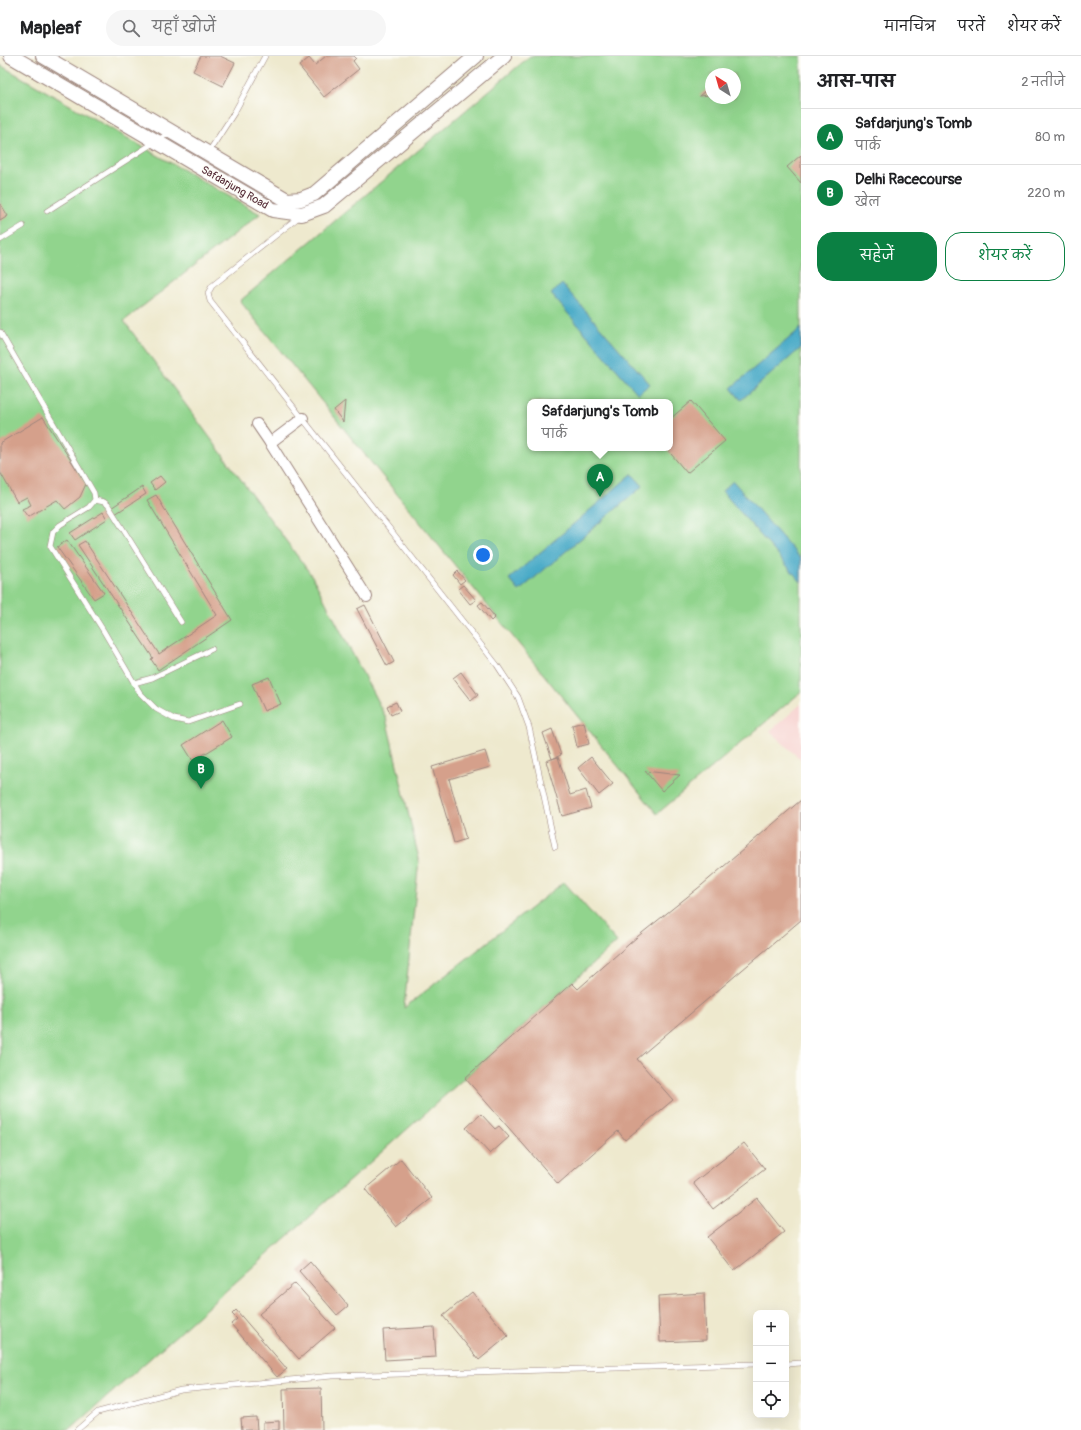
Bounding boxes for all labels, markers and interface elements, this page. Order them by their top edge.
search box [106,10,386,46]
text: Mapleaf [20,16,82,40]
icon: search [120,17,142,39]
text: यहाँ खोजें [152,18,216,37]
text: मानचित्र [884,18,936,35]
text: परतें [958,18,985,35]
text: शेयर करें [1007,18,1061,35]
north arrow [705,68,741,104]
text: आस-पास [817,71,895,92]
text: 2 नतीजे [1021,74,1065,90]
text: Safdarjung's Tomb [855,114,972,133]
text: A [826,129,834,145]
text: 80 m [1035,129,1065,145]
text: पार्क [855,138,881,154]
street label: Safdarjung Road [199,163,271,212]
text: Delhi Racecourse [855,170,962,189]
text: B [826,185,834,201]
text: 220 m [1027,185,1065,201]
text: खेल [855,194,880,210]
button: सहेजें [817,232,937,281]
button: शेयर करें [945,232,1065,281]
popup [527,399,673,451]
text: Safdarjung's Tomb [541,402,659,421]
text: पार्क [541,426,567,442]
pin: A [587,464,613,497]
your location [473,545,493,565]
pin: B [188,756,214,789]
map controls [753,1310,789,1418]
button: + [753,1310,789,1346]
button: − [753,1346,789,1382]
button: locate [753,1382,789,1418]

